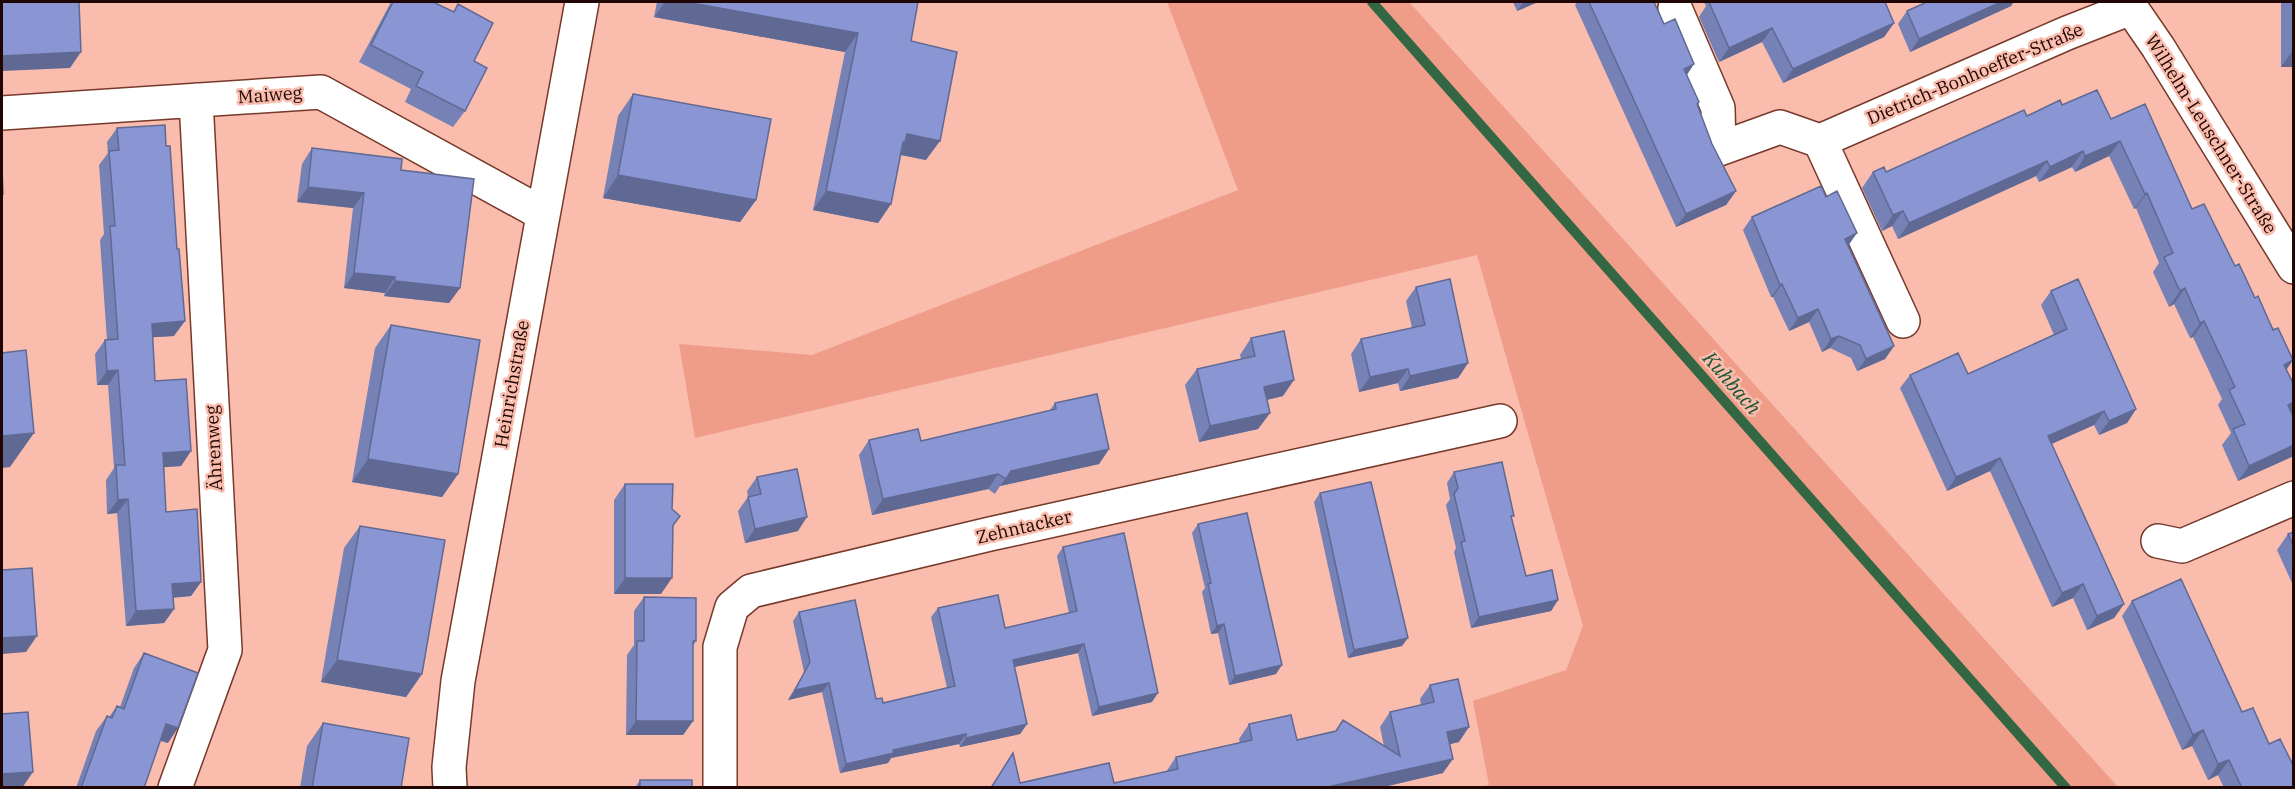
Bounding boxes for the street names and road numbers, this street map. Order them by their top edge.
street label: Dietrich-Bonhoeffer-Straße [1863,17,2086,130]
street label: Wilhelm-Leuschner-Straße [2140,30,2282,238]
street label: Maiweg [237,81,303,108]
street label: Heinrichstraße [489,318,534,450]
street label: Ährenweg [200,404,227,491]
street label: Zehntacker [974,504,1074,549]

